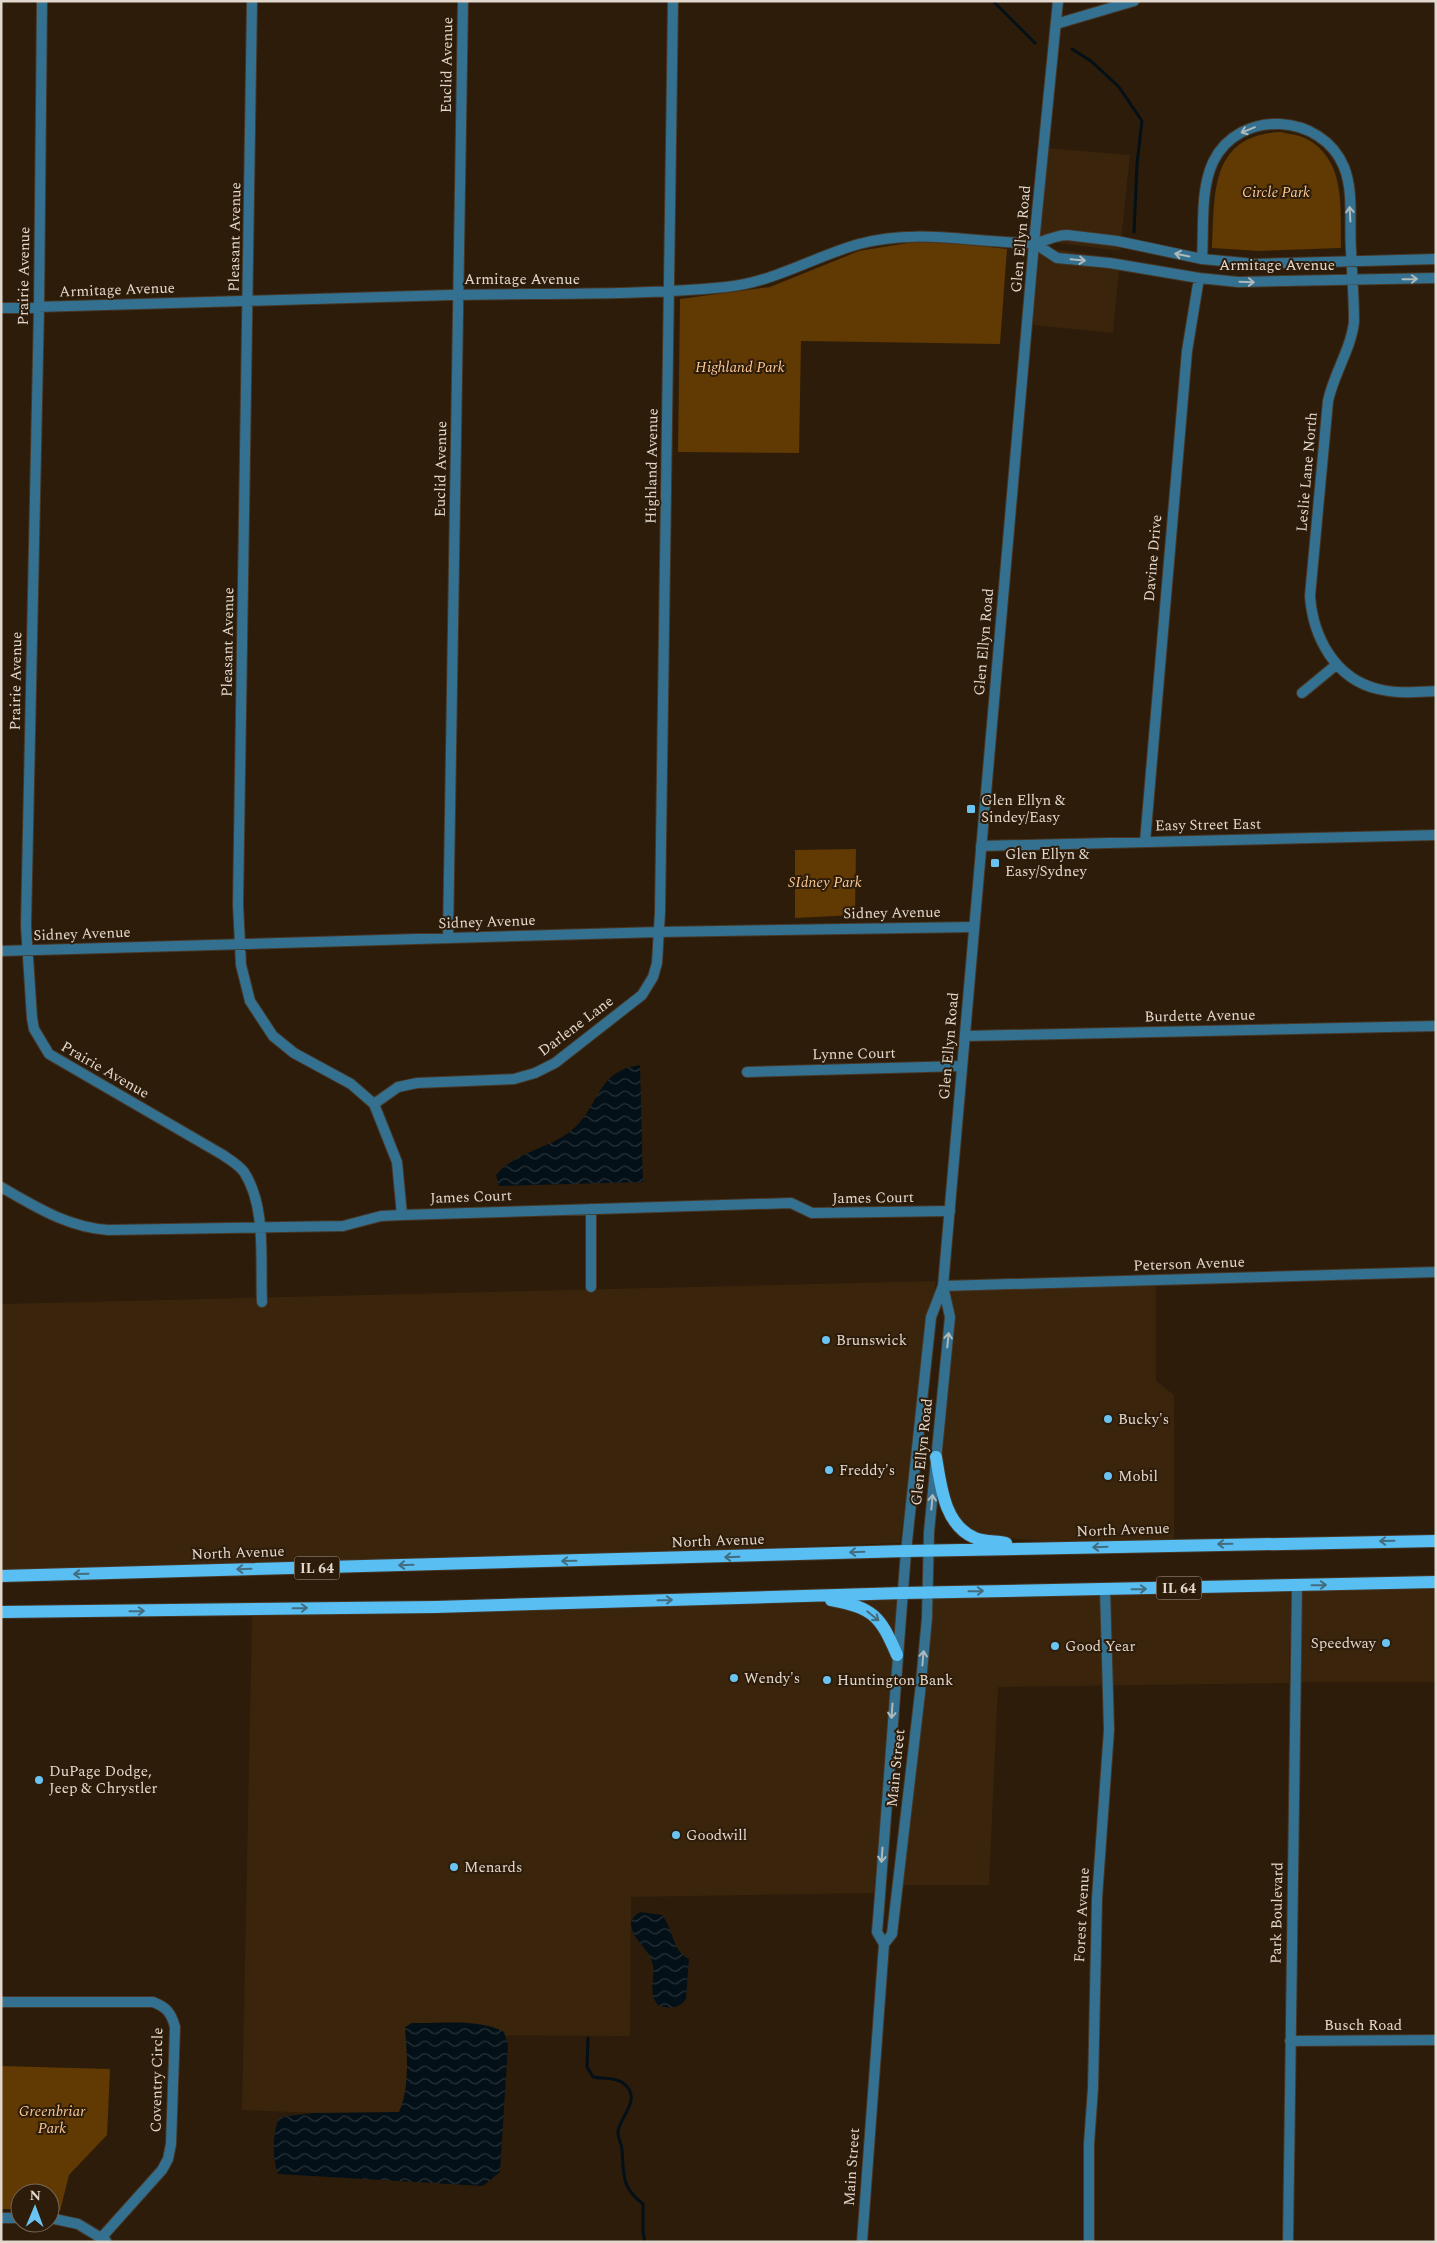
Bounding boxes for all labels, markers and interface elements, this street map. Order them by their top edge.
street label: Euclid Avenue [435,17,459,113]
one-way arrow [1241,126,1256,135]
park label: Circle Park [1242,181,1310,204]
street label: Pleasant Avenue [223,182,247,292]
street label: Glen Ellyn Road [1005,184,1037,294]
one-way arrow [1346,206,1355,222]
street label: Prairie Avenue [12,226,36,326]
one-way arrow [1175,250,1191,259]
street label: Armitage Avenue [1219,254,1335,277]
one-way arrow [1070,255,1086,265]
street label: Armitage Avenue [464,268,580,291]
one-way arrow [1402,274,1418,284]
street label: Armitage Avenue [59,276,175,304]
one-way arrow [1239,278,1255,287]
park label: Highland Park [695,356,785,379]
street label: Highland Avenue [639,408,665,524]
street label: Leslie Lane North [1290,411,1324,533]
street label: Euclid Avenue [429,421,453,517]
street label: Davine Drive [1138,513,1168,603]
street label: Pleasant Avenue [216,587,240,697]
street label: Glen Ellyn Road [968,587,1000,697]
street label: Prairie Avenue [4,631,28,731]
place label: Glen Ellyn & Sindey/Easy [981,789,1066,829]
marker: Glen Ellyn & Sindey/Easy [965,803,977,815]
street label: Easy Street East [1155,813,1261,837]
place label: Glen Ellyn & Easy/Sydney [1005,843,1090,883]
marker: Glen Ellyn & Easy/Sydney [989,857,1001,869]
park label: SIdney Park [788,871,862,894]
street label: Sidney Avenue [843,901,941,925]
street label: Sidney Avenue [438,909,536,935]
street label: Sidney Avenue [33,921,131,947]
street label: Darlene Lane [533,990,619,1062]
street label: Glen Ellyn Road [933,991,965,1101]
street label: Burdette Avenue [1144,1004,1256,1028]
street label: Prairie Avenue [56,1035,154,1105]
street label: Lynne Court [812,1042,896,1066]
street label: James Court [430,1184,512,1210]
street label: James Court [832,1186,914,1210]
street label: Peterson Avenue [1133,1251,1245,1277]
place label: Brunswick [836,1329,907,1352]
one-way arrow [943,1332,953,1348]
marker: Brunswick [820,1334,832,1346]
street label: Glen Ellyn Road [905,1397,939,1507]
place label: Bucky's [1118,1408,1169,1431]
marker: Bucky's [1102,1413,1114,1425]
place label: Freddy's [839,1459,895,1482]
marker: Freddy's [823,1464,835,1476]
place label: Mobil [1118,1465,1158,1488]
marker: Mobil [1102,1470,1114,1482]
one-way arrow [927,1494,936,1510]
street label: North Avenue [1076,1517,1170,1543]
street label: North Avenue [671,1528,765,1554]
one-way arrow [1379,1537,1395,1546]
one-way arrow [1217,1539,1233,1549]
street label: North Avenue [191,1540,285,1566]
one-way arrow [1093,1542,1109,1551]
one-way arrow [850,1548,866,1557]
one-way arrow [725,1552,741,1561]
road number: IL 64 [294,1556,340,1580]
one-way arrow [561,1556,577,1566]
one-way arrow [398,1560,414,1570]
one-way arrow [236,1565,252,1574]
one-way arrow [74,1569,90,1578]
road number: IL 64 [1156,1576,1202,1600]
one-way arrow [1310,1580,1327,1590]
one-way arrow [1131,1584,1147,1593]
one-way arrow [968,1587,984,1596]
one-way arrow [656,1595,673,1605]
one-way arrow [292,1603,308,1613]
one-way arrow [129,1606,145,1616]
one-way arrow [867,1610,880,1621]
place label: Speedway [1311,1632,1377,1655]
place label: Good Year [1065,1635,1135,1658]
marker: Speedway [1380,1637,1392,1649]
marker: Good Year [1049,1640,1061,1652]
one-way arrow [918,1651,928,1667]
place label: Wendy's [744,1667,800,1690]
place label: Huntington Bank [837,1669,953,1692]
marker: Wendy's [728,1672,740,1684]
marker: Huntington Bank [821,1674,833,1686]
one-way arrow [888,1703,897,1719]
street label: Main Street [880,1728,912,1808]
place label: DuPage Dodge, Jeep & Chrystler [49,1760,158,1800]
marker: DuPage Dodge, Jeep & Chrystler [33,1774,45,1786]
place label: Goodwill [686,1824,747,1847]
marker: Goodwill [670,1829,682,1841]
one-way arrow [878,1847,887,1863]
place label: Menards [464,1856,522,1879]
marker: Menards [448,1861,460,1873]
street label: Park Boulevard [1265,1862,1289,1964]
street label: Forest Avenue [1068,1867,1096,1963]
street label: Busch Road [1324,2014,1402,2037]
street label: Coventry Circle [145,2027,169,2133]
park label: Greenbriar Park [19,2100,86,2140]
street label: Main Street [838,2127,866,2207]
north arrow [10,2183,60,2233]
text: N [29,2185,41,2206]

